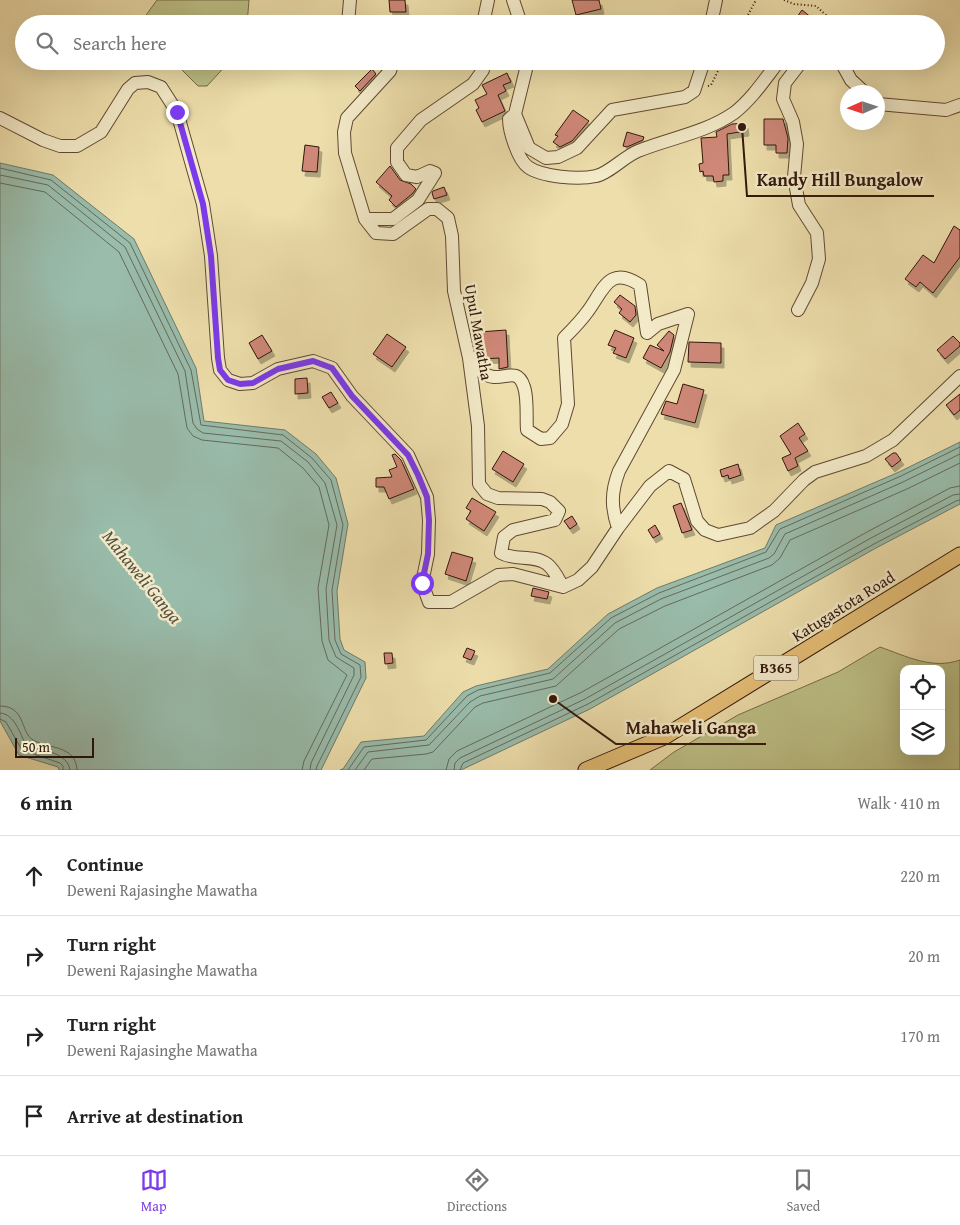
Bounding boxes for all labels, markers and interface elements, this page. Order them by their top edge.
search box [15,15,945,70]
icon: search [33,29,61,57]
text: Search here [73,29,167,57]
north arrow [840,85,885,130]
route end [166,101,189,124]
callout: Kandy Hill Bungalow [747,163,934,196]
text: Kandy Hill Bungalow [757,166,923,193]
street label: Upul Mawatha [459,282,499,382]
water label: Mahaweli Ganga [96,524,189,630]
street label: Katugastota Road [787,565,899,647]
route start [411,572,434,595]
road number: B365 [754,656,798,680]
map controls [900,665,945,755]
button: locate [900,665,945,710]
button: layers [900,710,945,755]
callout: Mahaweli Ganga [616,711,766,744]
text: Mahaweli Ganga [626,714,757,741]
scale bar [15,735,94,758]
text: 50 m [22,737,50,757]
text: 6 min [20,787,72,818]
text: Walk · 410 m [857,791,940,815]
text: Continue [67,850,144,878]
icon: ahead [20,862,48,890]
text: 220 m [900,864,940,888]
text: Deweni Rajasinghe Mawatha [67,878,258,902]
text: Turn right [67,930,156,958]
icon: right [20,942,48,970]
text: 20 m [908,944,940,968]
text: Deweni Rajasinghe Mawatha [67,958,258,982]
text: Turn right [67,1010,156,1038]
icon: right [20,1022,48,1050]
text: 170 m [900,1024,940,1048]
text: Deweni Rajasinghe Mawatha [67,1038,258,1062]
icon: arrive [20,1102,48,1130]
text: Arrive at destination [67,1102,243,1130]
tab: Map [140,1166,168,1216]
tab: Directions [447,1166,507,1216]
tab: Saved [786,1166,820,1216]

